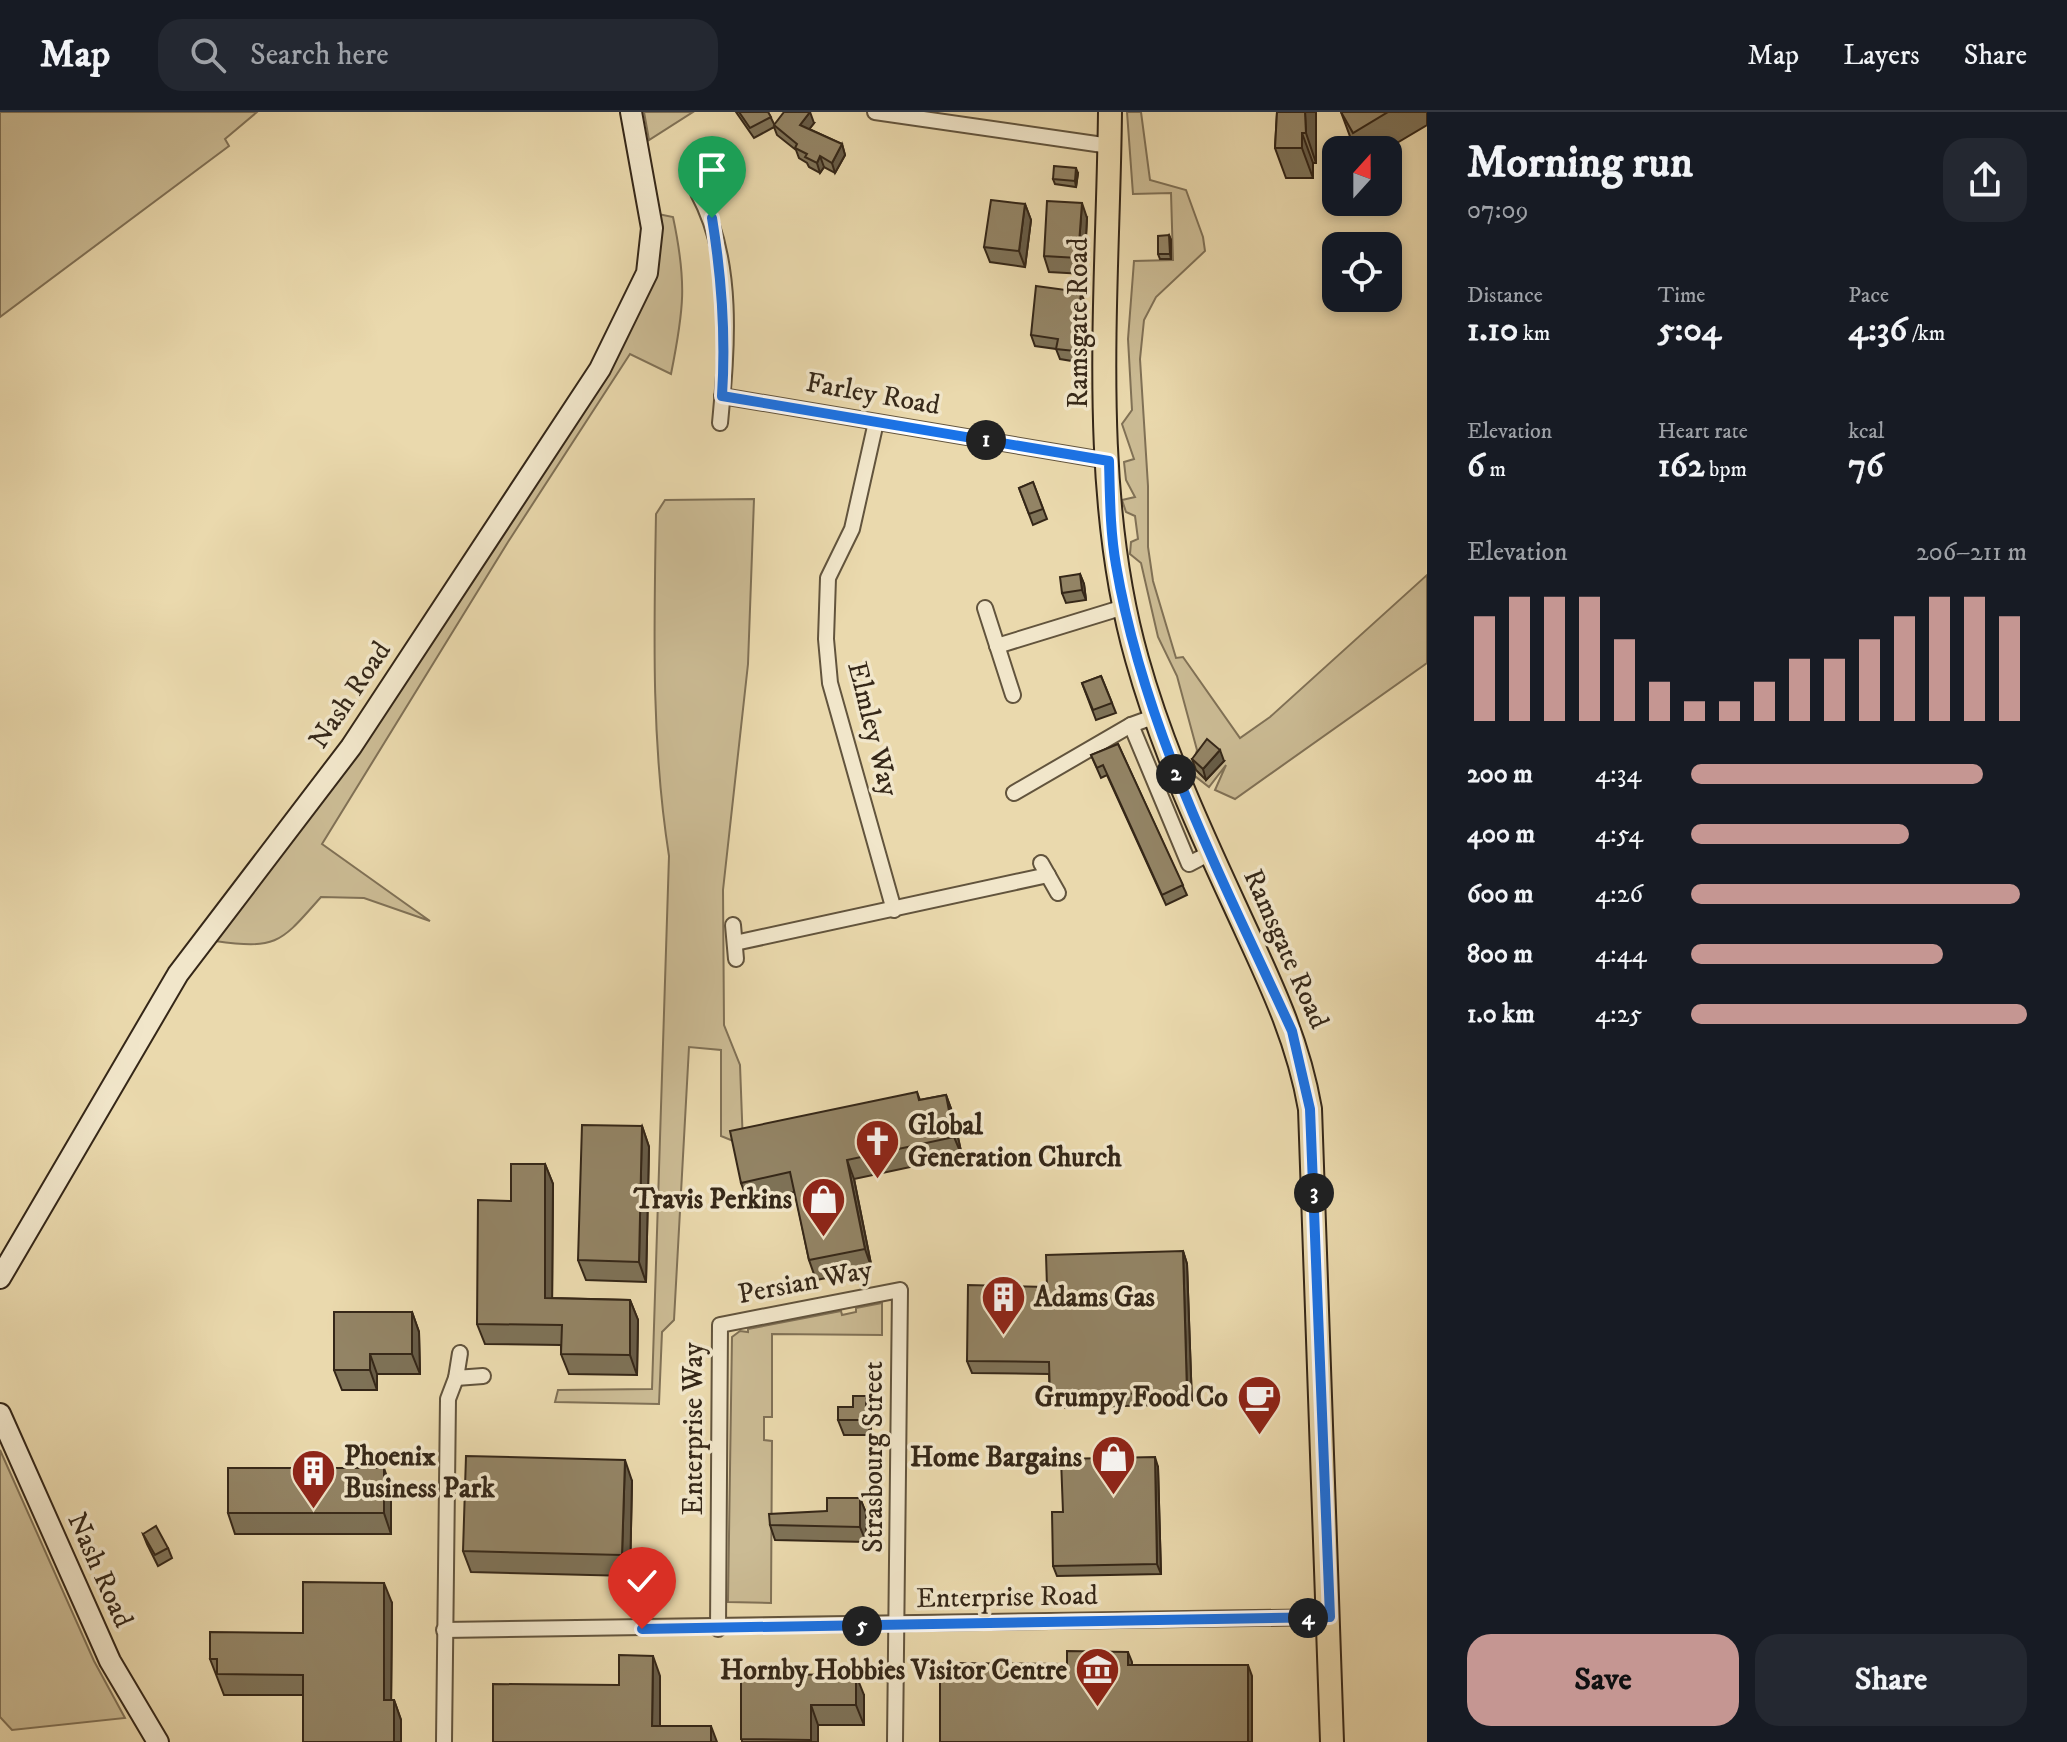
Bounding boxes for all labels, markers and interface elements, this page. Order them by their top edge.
search box [158,19,718,91]
text: Map [40,31,110,79]
icon: search [186,33,230,77]
text: Search here [250,37,389,74]
text: Map [1748,38,1799,73]
text: Layers [1843,38,1920,73]
text: Share [1964,38,2027,73]
pin [678,136,746,218]
north arrow [1322,136,1402,216]
map controls [1322,136,1402,312]
text: Morning run [1467,136,1693,191]
button: share [1943,138,2027,222]
icon: arrive [690,148,734,192]
text: 07:09 [1467,194,1528,227]
button: locate [1322,232,1402,312]
street label: Ramsgate Road [1061,237,1096,408]
text: Distance [1467,282,1543,309]
text: Time [1658,282,1705,309]
text: Pace [1848,282,1889,309]
text: 1.10 [1467,309,1518,351]
text: 5:04 [1658,309,1721,351]
text: 4:36 [1848,309,1907,351]
text: km [1518,320,1550,347]
text: /km [1907,320,1945,347]
street label: Farley Road [803,365,943,423]
text: Elevation [1467,418,1552,445]
text: Heart rate [1658,418,1748,445]
text: kcal [1848,418,1884,445]
pin: 1 [966,420,1006,460]
text: 1 [982,426,990,453]
text: 6 [1467,445,1485,487]
text: 162 [1658,445,1704,487]
text: 76 [1848,445,1884,487]
text: m [1485,456,1506,483]
text: bpm [1704,456,1747,483]
text: Elevation [1467,536,1568,569]
text: 206–211 m [1916,536,2027,569]
street label: Nash Road [301,635,399,755]
street label: Elmley Way [839,658,907,801]
pin: 2 [1156,754,1196,794]
text: 200 m [1467,758,1533,791]
text: 4:34 [1595,758,1641,791]
text: 2 [1171,760,1181,787]
text: 400 m [1467,818,1535,851]
text: 4:54 [1595,818,1643,851]
street label: Ramsgate Road [1235,864,1337,1034]
text: 600 m [1467,878,1534,911]
text: 4:26 [1595,878,1643,911]
text: 800 m [1467,938,1533,971]
text: 4:44 [1595,938,1647,971]
text: 1.0 km [1467,998,1535,1031]
text: 4:25 [1595,998,1642,1031]
place label: Global Generation Church [908,1108,1122,1175]
church icon: Global Generation Church [853,1117,901,1180]
pin: 3 [1294,1173,1334,1213]
shop icon: Travis Perkins [799,1175,847,1238]
text: 3 [1310,1179,1318,1206]
place label: Travis Perkins [633,1182,793,1217]
street label: Persian Way [735,1252,876,1312]
building icon: Adams Gas [979,1273,1027,1336]
place label: Adams Gas [1033,1280,1156,1315]
street label: Enterprise Way [676,1342,711,1515]
street label: Strasbourg Street [856,1361,891,1553]
cafe icon: Grumpy Food Co [1235,1373,1283,1436]
place label: Grumpy Food Co [1034,1380,1228,1415]
shop icon: Home Bargains [1089,1433,1137,1496]
place label: Phoenix Business Park [344,1439,496,1506]
place label: Home Bargains [910,1440,1083,1475]
building icon: Phoenix Business Park [289,1448,337,1511]
street label: Nash Road [59,1507,141,1633]
pin [608,1547,676,1629]
icon: check [620,1559,664,1603]
street label: Enterprise Road [916,1578,1098,1616]
pin: 4 [1288,1598,1328,1638]
text: 4 [1302,1604,1314,1631]
pin: 5 [842,1606,882,1646]
text: 5 [857,1612,867,1639]
button: Save [1467,1634,1739,1726]
button: Share [1755,1634,2027,1726]
museum icon: Hornby Hobbies Visitor Centre [1074,1646,1122,1709]
place label: Hornby Hobbies Visitor Centre [720,1653,1067,1688]

